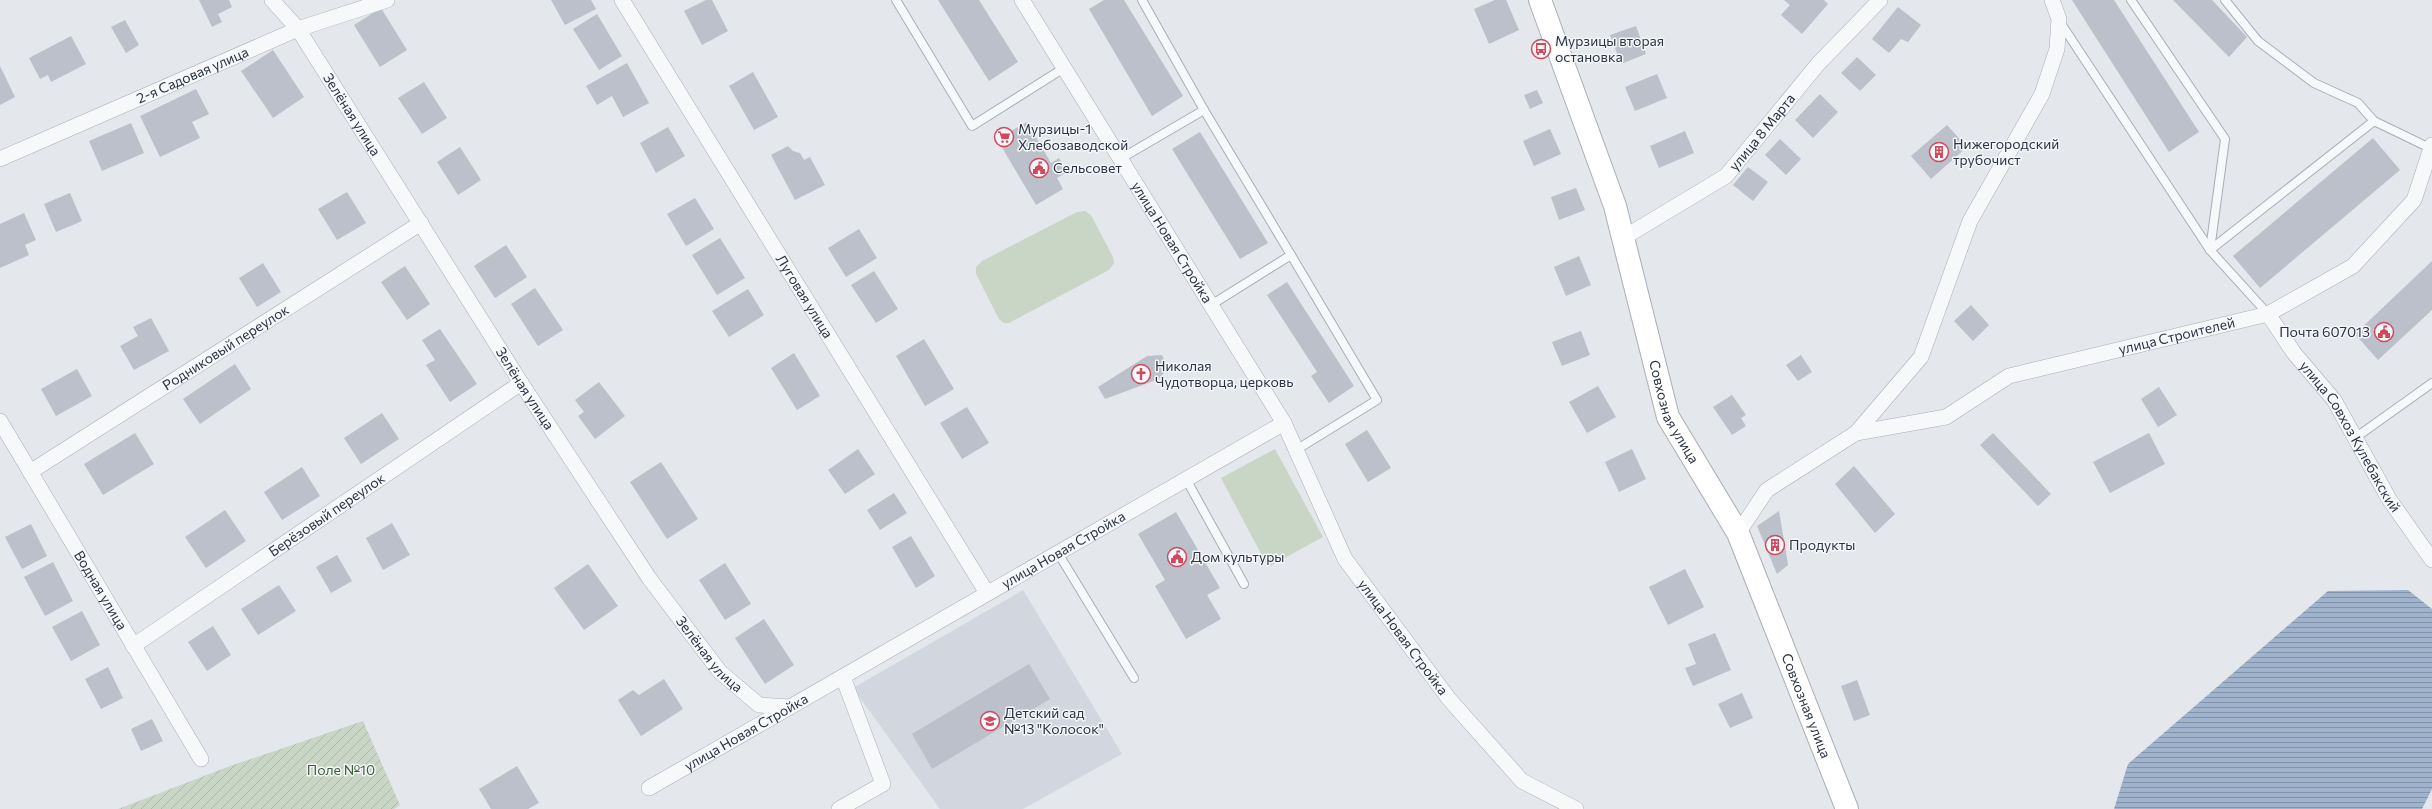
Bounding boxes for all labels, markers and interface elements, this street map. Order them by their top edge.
place label: Мурзицы вторая остановка [1555,32,1664,65]
bus stop icon: Мурзицы вторая остановка [1530,38,1552,60]
street label: 2-я Садовая улица [134,43,251,106]
street label: Зелёная улица [320,70,385,159]
street label: улица 8 Марта [1725,90,1798,174]
place label: Мурзицы-1 Хлебозаводской [1018,120,1128,153]
supermarket icon: Мурзицы-1 Хлебозаводской [993,126,1015,148]
place label: Нижегородский трубочист [1953,135,2059,168]
building icon: Нижегородский трубочист [1928,141,1950,163]
public building icon: Сельсовет [1028,157,1050,179]
place label: Сельсовет [1053,159,1122,176]
street label: улица Новая Стройка [1128,178,1217,306]
street label: Луговая улица [773,251,837,341]
street label: Родниковый переулок [159,300,292,393]
street label: улица Строителей [2117,313,2236,357]
public building icon: Почта 607013 [2373,321,2395,343]
place label: Почта 607013 [2279,323,2370,340]
street label: Зелёная улица [493,344,558,432]
place label: Николая Чудотворца, церковь [1155,357,1293,390]
street label: улица Совхоз Кулебакский [2296,357,2405,515]
street label: Совхозная улица [1646,358,1703,466]
church icon: Николая Чудотворца, церковь [1130,363,1152,385]
street label: Берёзовый переулок [265,469,388,560]
street label: улица Новая Стройка [998,507,1128,592]
building icon: Продукты [1764,534,1786,556]
place label: Продукты [1789,536,1855,553]
public building icon: Дом культуры [1166,546,1188,568]
street label: Водная улица [71,547,131,633]
place label: Дом культуры [1191,548,1285,565]
street label: улица Новая Стройка [1355,576,1452,698]
street label: Зелёная улица [673,613,746,695]
street label: Совхозная улица [1778,651,1835,760]
street label: улица Новая Стройка [681,689,811,774]
place label: Детский сад №13 "Колосок" [1004,704,1104,737]
school or university icon: Детский сад №13 "Колосок" [979,710,1001,732]
park label: Поле №10 [307,761,375,778]

